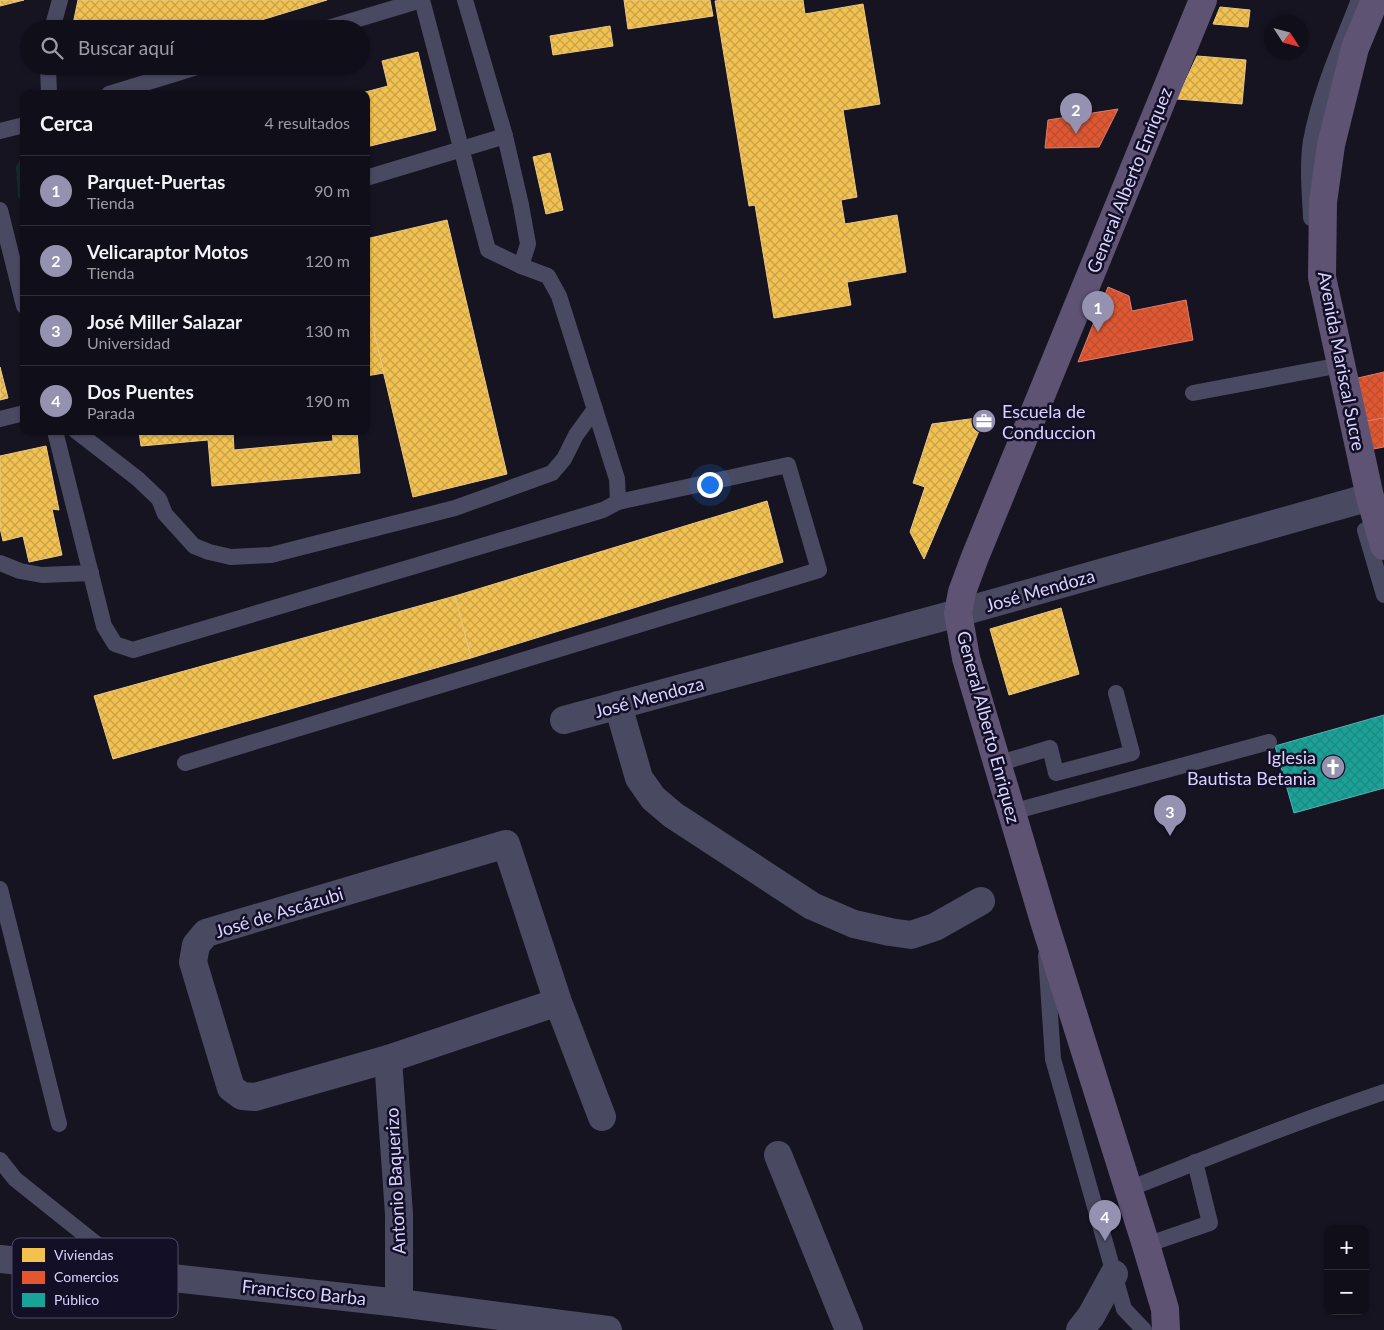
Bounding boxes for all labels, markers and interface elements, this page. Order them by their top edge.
north arrow [1264,15,1309,60]
search box [20,20,370,75]
icon: search [38,34,66,62]
text: Buscar aquí [78,36,174,59]
street label: General Alberto Enriquez [1082,84,1176,276]
pin: 2 [1060,93,1092,134]
text: Cerca [40,110,93,135]
text: 4 resultados [264,113,350,132]
text: Parquet-Puertas [87,170,225,193]
text: 1 [51,181,61,200]
text: 90 m [314,181,350,200]
text: Tienda [87,193,135,212]
text: Velicaraptor Motos [87,240,248,263]
text: 2 [51,251,61,270]
text: 120 m [305,251,350,270]
text: Tienda [87,263,135,282]
street label: Avenida Mariscal Sucre [1314,269,1370,453]
pin: 1 [1082,291,1114,332]
text: José Miller Salazar [87,310,242,333]
text: 3 [51,321,61,340]
text: 130 m [305,321,350,340]
text: Universidad [87,333,170,352]
text: Dos Puentes [87,380,194,403]
text: 4 [51,391,61,410]
text: 190 m [305,391,350,410]
place label: Escuela de Conduccion [1002,400,1096,443]
text: Parada [87,403,135,422]
office icon: Escuela de Conduccion [971,408,997,434]
your location [697,472,723,498]
street label: José Mendoza [983,564,1097,616]
street label: General Alberto Enriquez [953,628,1025,826]
street label: José Mendoza [592,672,706,722]
place label: Iglesia Bautista Betania [1187,746,1316,789]
church icon: Iglesia Bautista Betania [1320,754,1346,780]
pin: 3 [1154,795,1186,836]
street label: José de Ascázubi [212,882,346,942]
street label: Antonio Baquerizo [380,1107,410,1255]
pin: 4 [1089,1200,1121,1241]
map controls [1324,1225,1369,1315]
button: + [1324,1225,1369,1270]
legend [12,1238,178,1318]
text: Viviendas [54,1246,114,1263]
text: Comercios [54,1268,119,1285]
button: − [1324,1270,1369,1315]
street label: Francisco Barba [241,1275,367,1309]
text: Público [54,1291,99,1308]

